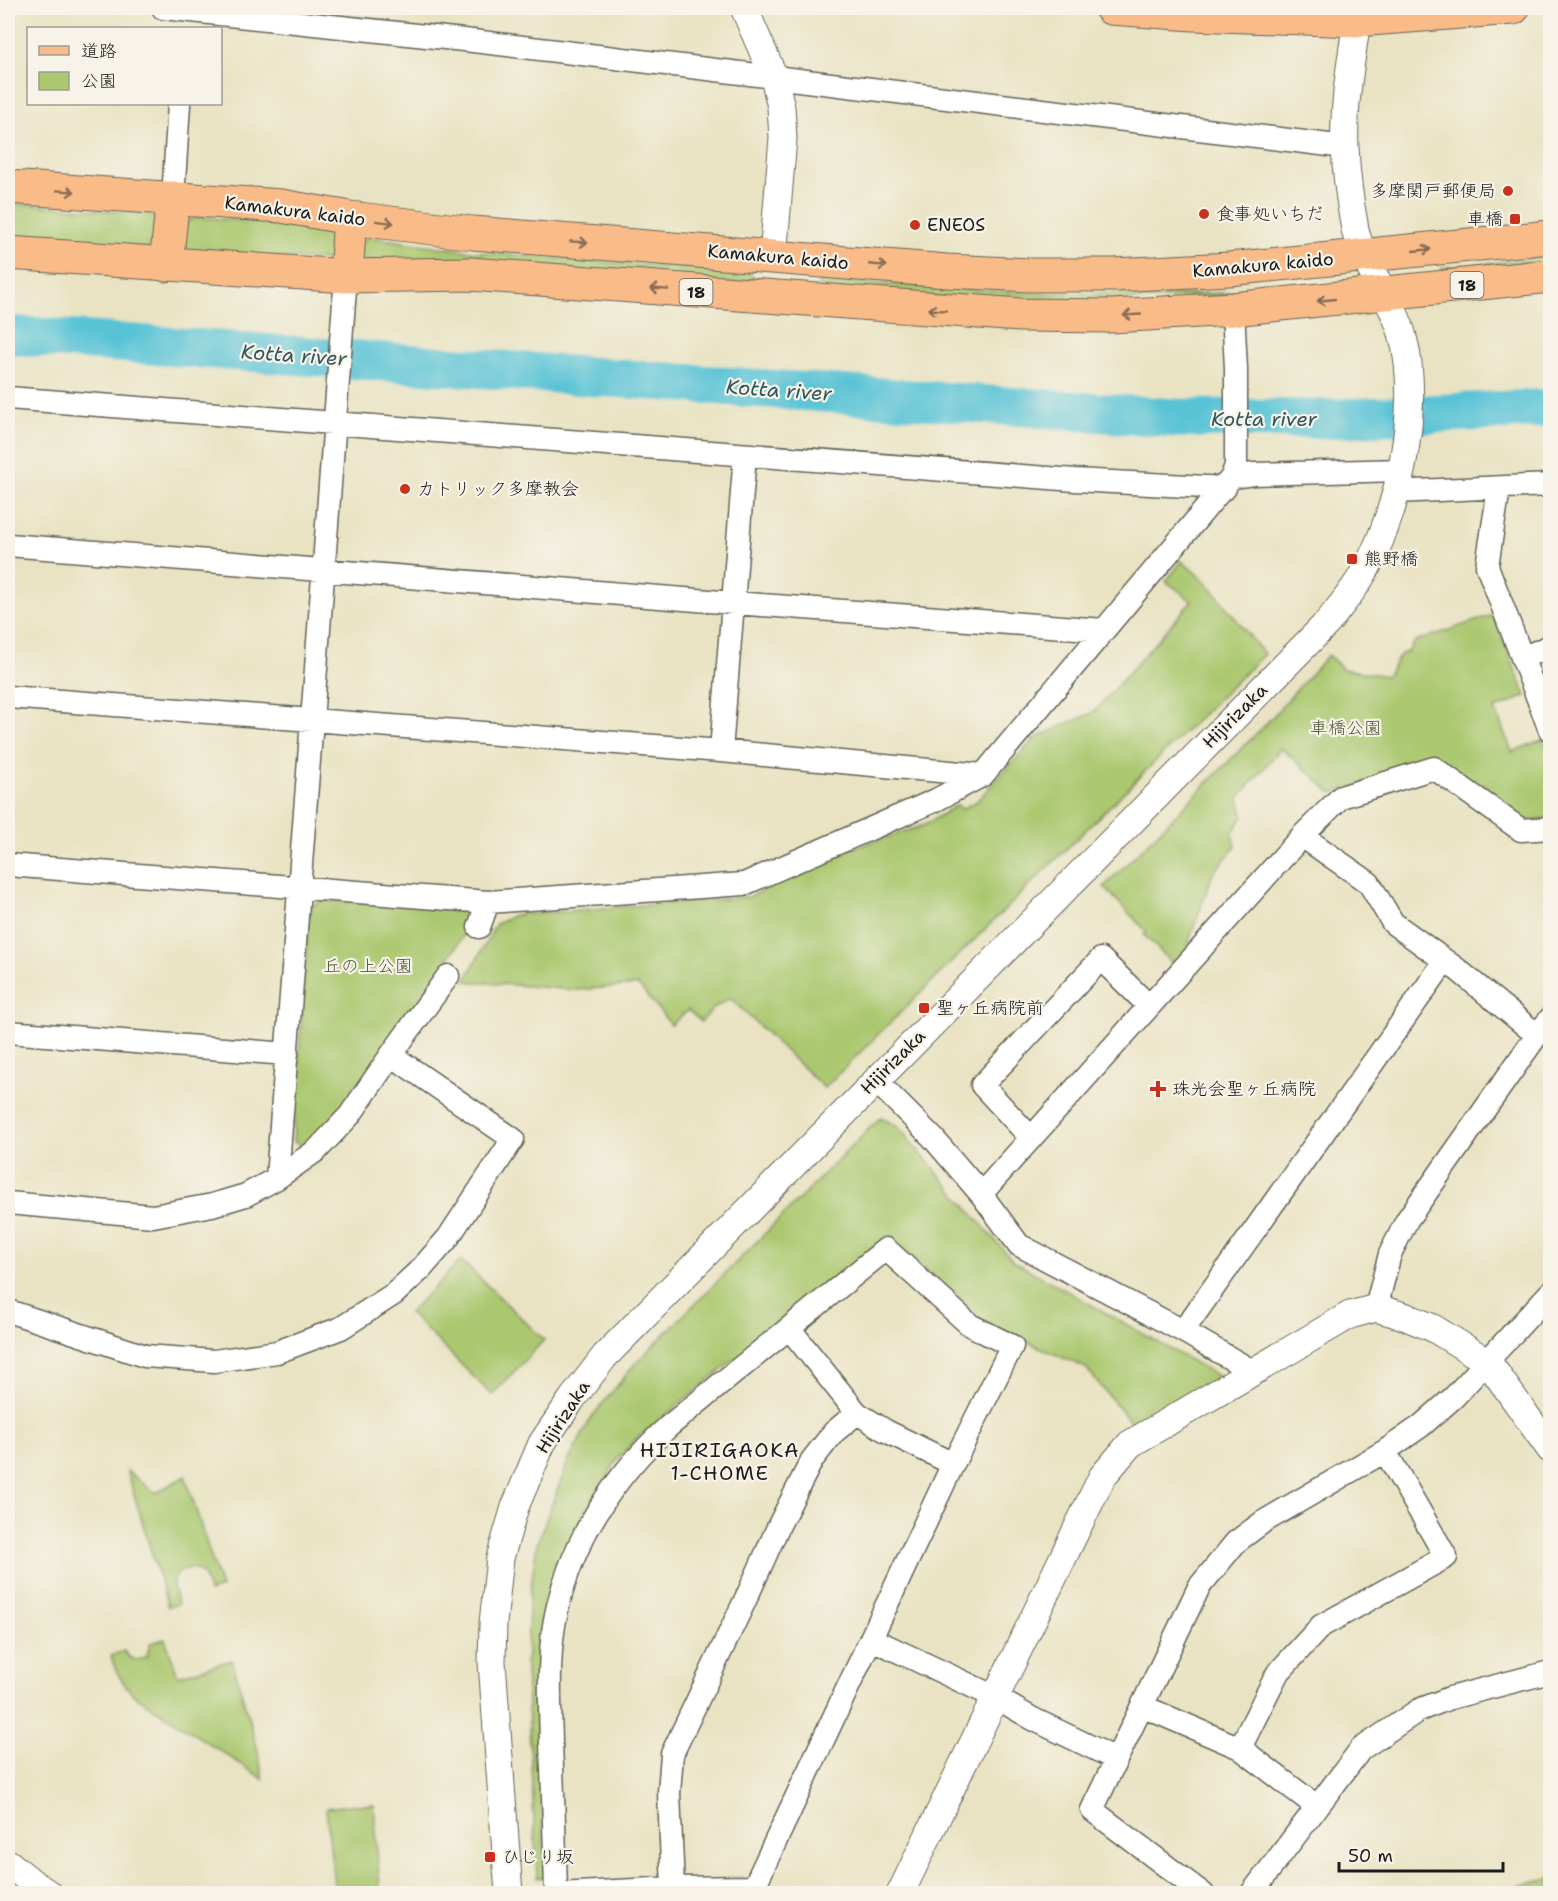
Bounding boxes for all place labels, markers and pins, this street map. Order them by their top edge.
place label: 多摩関戸郵便局 [1370,179,1496,203]
marker: 多摩関戸郵便局 [1501,184,1515,198]
place label: 食事処いちだ [1216,202,1324,226]
marker: 食事処いちだ [1197,207,1211,221]
place label: 車橋 [1467,207,1503,231]
marker: 車橋 [1508,212,1522,226]
place label: ENEOS [927,213,985,237]
marker: ENEOS [908,218,922,232]
place label: カトリック多摩教会 [417,477,579,501]
marker: カトリック多摩教会 [398,482,412,496]
place label: 熊野橋 [1364,547,1418,571]
marker: 熊野橋 [1345,552,1359,566]
place label: 聖ヶ丘病院前 [936,996,1044,1020]
marker: 聖ヶ丘病院前 [917,1001,931,1015]
place label: 珠光会聖ヶ丘病院 [1172,1077,1316,1101]
marker: 珠光会聖ヶ丘病院 [1149,1080,1167,1098]
place label: ひじり坂 [502,1845,574,1869]
marker: ひじり坂 [483,1850,497,1864]

